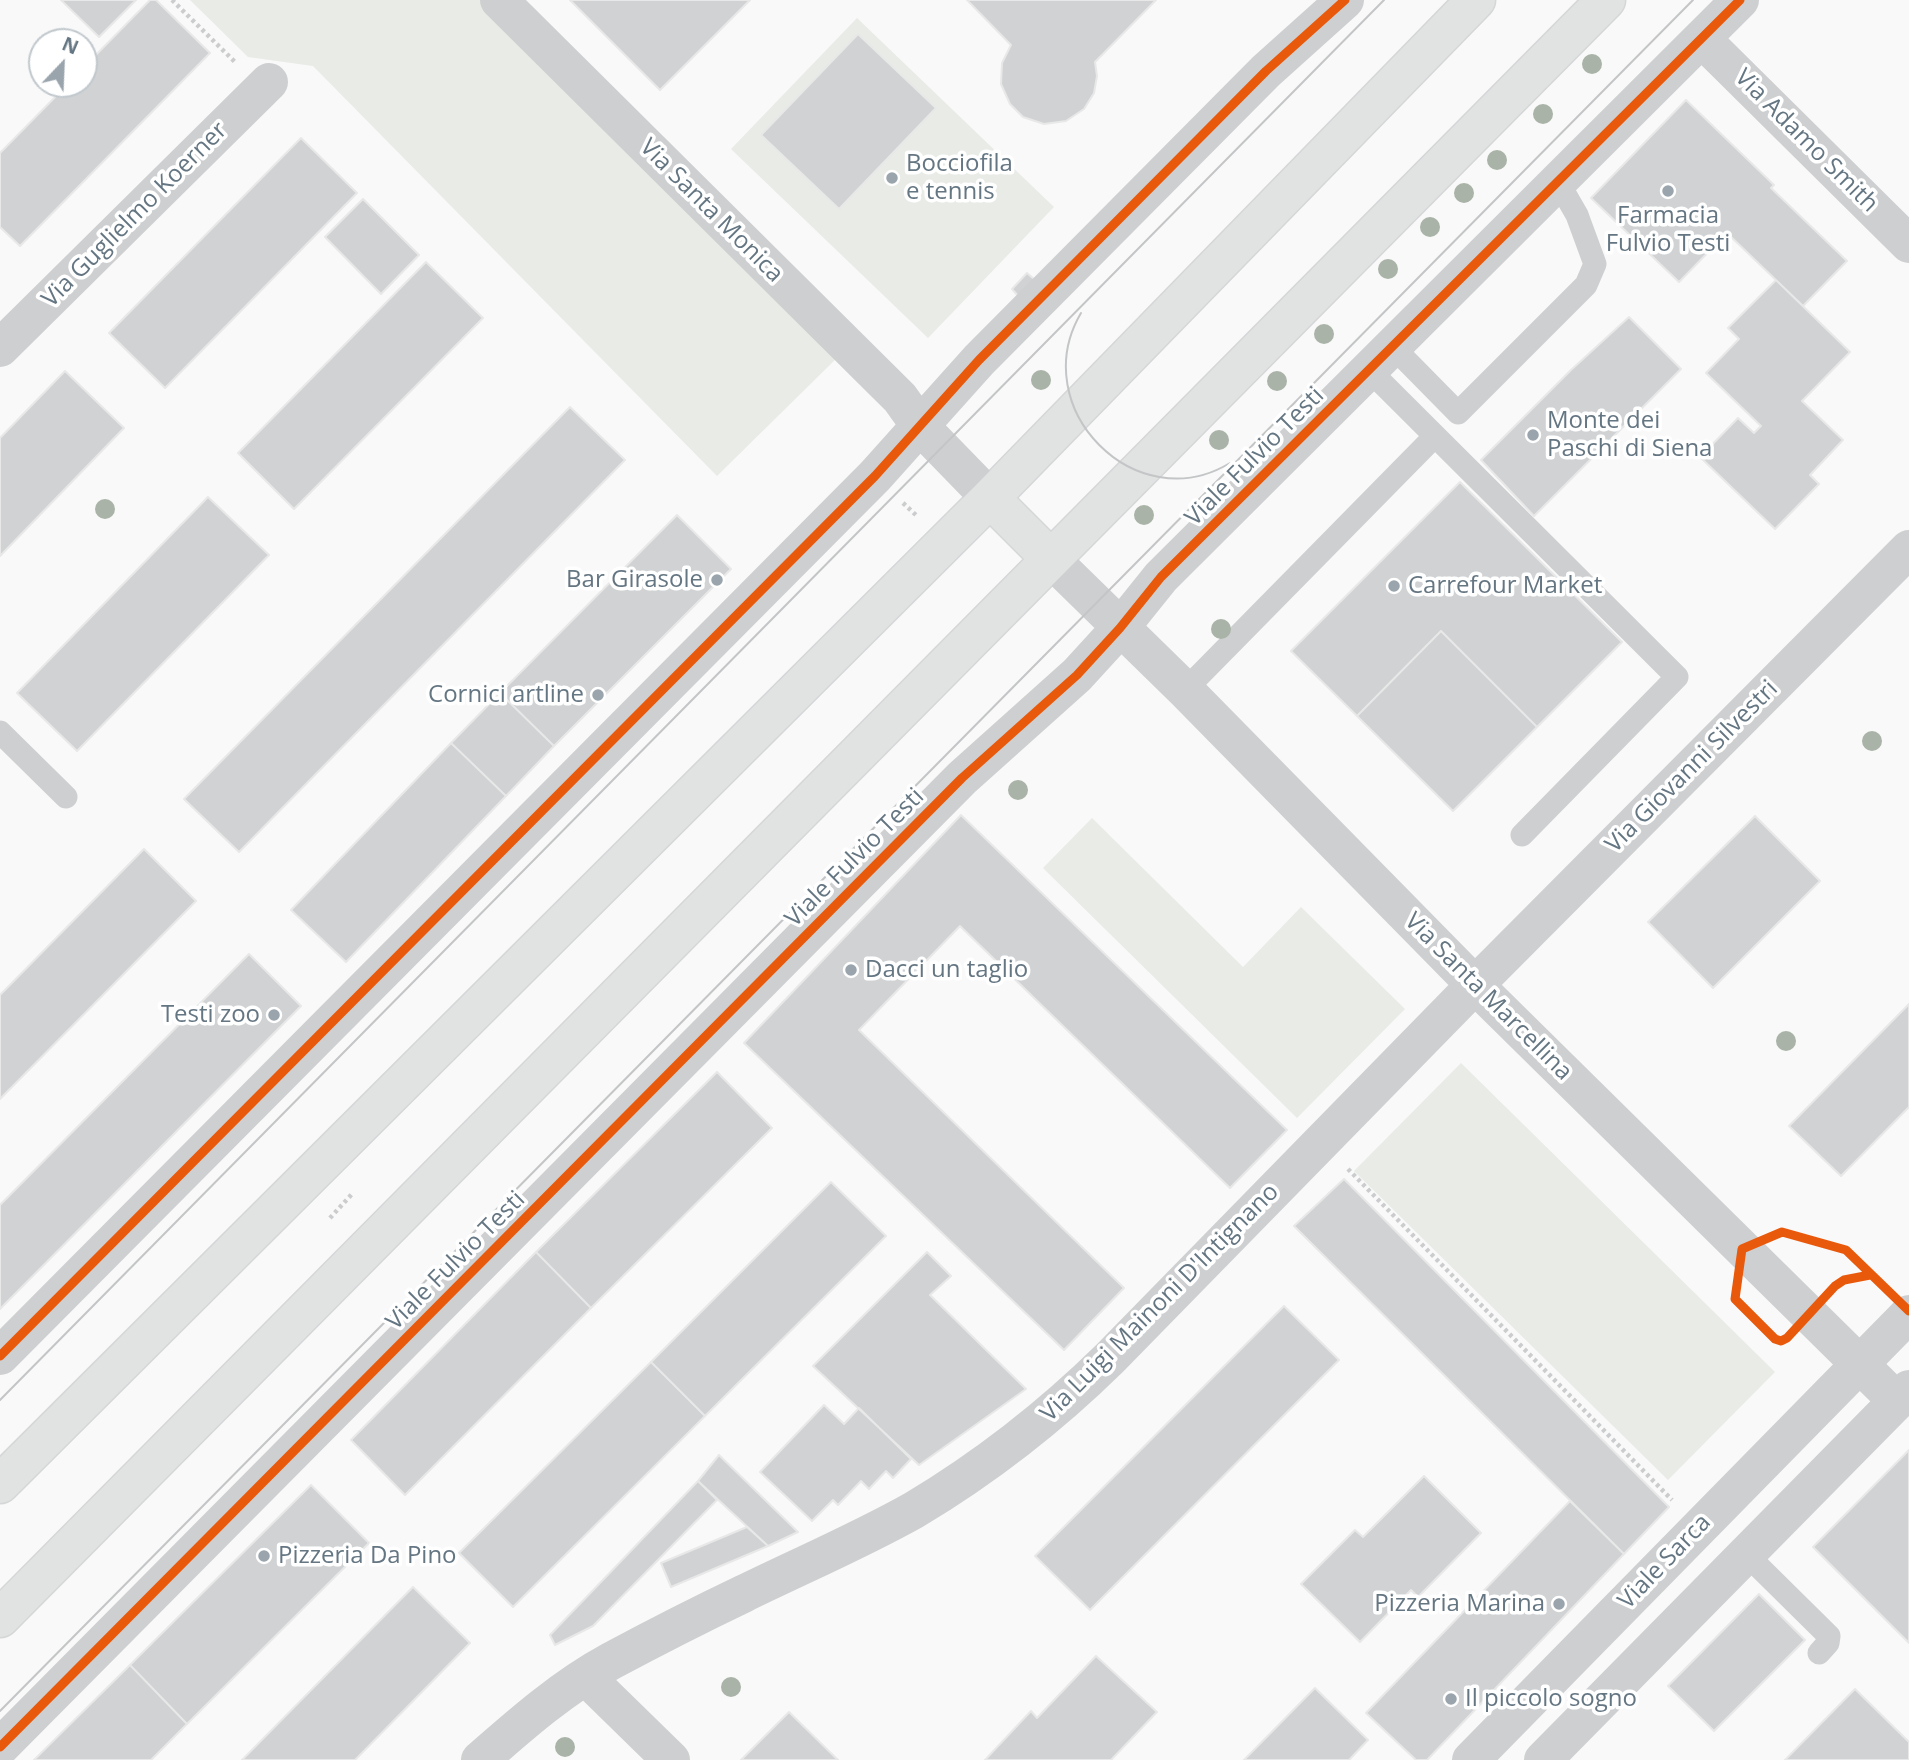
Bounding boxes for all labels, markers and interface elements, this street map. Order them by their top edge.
north arrow [28,28,98,98]
text: N [58,31,83,60]
street label: Via Adamo Smith [1728,63,1884,219]
street label: Via Guglielmo Koerner [36,116,234,314]
street label: Via Santa Monica [633,133,789,289]
place label: Bocciofila e tennis [906,150,1013,206]
marker: Bocciofila e tennis [884,170,900,186]
marker: Farmacia Fulvio Testi [1660,183,1676,199]
place label: Farmacia Fulvio Testi [1606,202,1730,258]
street label: Viale Fulvio Testi [1180,382,1330,532]
place label: Monte dei Paschi di Siena [1547,407,1712,463]
marker: Monte dei Paschi di Siena [1525,427,1541,443]
place label: Bar Girasole [566,566,703,594]
marker: Bar Girasole [709,572,725,588]
place label: Carrefour Market [1408,572,1602,600]
marker: Carrefour Market [1386,578,1402,594]
street label: Via Giovanni Silvestri [1600,675,1784,859]
place label: Cornici artline [428,681,584,709]
marker: Cornici artline [590,687,606,703]
street label: Viale Fulvio Testi [780,783,930,933]
street label: Via Santa Marcellina [1398,907,1578,1087]
place label: Dacci un taglio [865,956,1028,984]
marker: Dacci un taglio [843,962,859,978]
place label: Testi zoo [161,1001,260,1029]
marker: Testi zoo [266,1007,282,1023]
street label: Via Luigi Mainoni D'Intignano [1035,1178,1285,1428]
street label: Viale Fulvio Testi [381,1186,531,1336]
street label: Viale Sarca [1613,1509,1717,1615]
place label: Pizzeria Da Pino [278,1542,457,1570]
marker: Pizzeria Da Pino [256,1548,272,1564]
place label: Pizzeria Marina [1374,1590,1545,1618]
marker: Pizzeria Marina [1551,1596,1567,1612]
place label: Il piccolo sogno [1465,1685,1637,1713]
marker: Il piccolo sogno [1443,1691,1459,1707]

